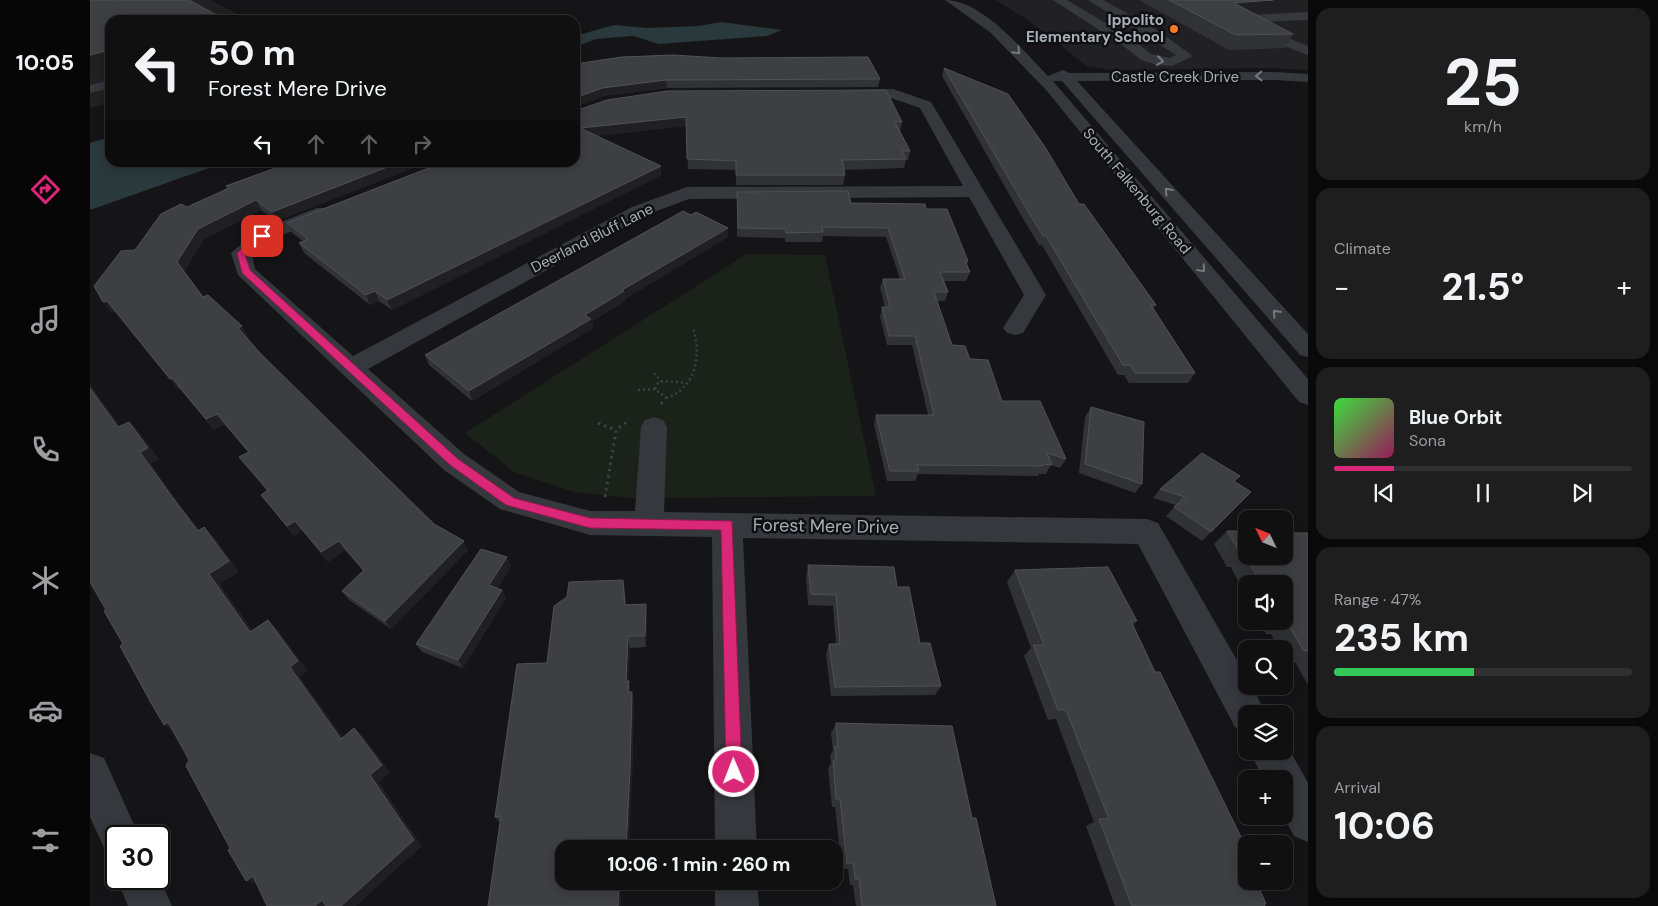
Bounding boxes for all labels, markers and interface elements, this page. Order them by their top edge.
place label: Ippolito Elementary School [1026,10,1164,47]
marker: Ippolito Elementary School [1168,23,1180,35]
text: 50 m [208,30,296,76]
icon: left [125,35,190,100]
text: 25 [1444,41,1522,125]
one-way arrow [1011,46,1020,55]
text: 10:05 [16,48,74,77]
one-way arrow [1155,55,1164,65]
street label: Castle Creek Drive [1111,67,1239,87]
one-way arrow [1255,71,1263,81]
text: Forest Mere Drive [208,74,387,103]
text: km/h [1464,116,1502,137]
street label: South Falkenburg Road [1078,124,1196,258]
icon: left [249,130,277,158]
icon: ahead [302,130,330,158]
icon: ahead [355,130,383,158]
icon: right [408,130,436,158]
icon: directions [28,172,63,207]
one-way arrow [1165,188,1174,197]
street label: Deerland Bluff Lane [527,198,657,278]
pin [241,215,283,257]
icon: arrive [248,222,276,250]
text: Climate [1334,238,1391,259]
text: 21.5° [1442,262,1524,312]
one-way arrow [1196,263,1205,272]
text: − [1334,269,1349,306]
text: + [1617,269,1632,306]
icon: music [28,302,63,337]
one-way arrow [1272,309,1281,318]
text: Blue Orbit [1409,405,1502,430]
text: Sona [1409,430,1446,451]
icon: phone [28,432,63,467]
icon: previous [1370,479,1398,507]
icon: pause [1469,479,1497,507]
icon: next [1568,479,1596,507]
north arrow [1238,510,1292,565]
map controls [1238,510,1293,890]
street label: Forest Mere Drive [753,513,899,539]
icon: climate [28,563,63,598]
button: sound [1238,575,1293,630]
text: Range · 47% [1334,589,1421,610]
text: 235 km [1334,613,1469,663]
button: search [1238,640,1293,695]
icon: car [28,693,63,728]
button: layers [1238,705,1293,760]
position arrow [707,745,759,797]
button: + [1238,770,1293,825]
text: Arrival [1334,777,1381,798]
text: 10:06 [1334,801,1435,851]
icon: filters [28,823,63,858]
speed limit sign: 30 [105,825,170,890]
button: − [1238,835,1293,890]
text: 10:06 · 1 min · 260 m [608,852,790,877]

